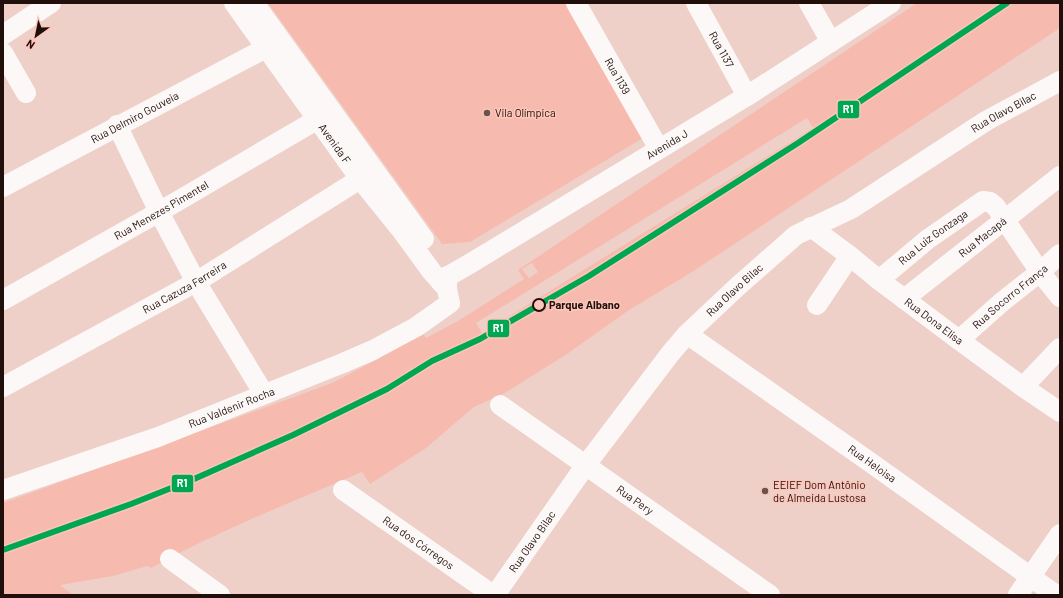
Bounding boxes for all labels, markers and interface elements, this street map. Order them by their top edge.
north arrow [16,16,56,56]
street label: Rua 1137 [707,29,737,69]
text: N [24,37,37,52]
street label: Rua 1139 [603,55,634,96]
street label: Rua Delmiro Gouveia [88,88,181,146]
street label: Rua Olavo Bilac [968,88,1038,135]
line badge: R1 [837,100,860,119]
text: R1 [843,102,853,115]
place label: Vila Olímpica [495,106,556,119]
marker: Vila Olímpica [482,108,492,118]
street label: Avenida F [316,121,354,166]
street label: Avenida J [644,126,690,161]
street label: Rua Menezes Pimentel [112,178,211,242]
street label: Rua Luiz Gonzaga [895,207,970,267]
street label: Rua Macapá [956,214,1009,259]
street label: Rua Cazuza Ferreira [140,258,228,316]
street label: Rua Olavo Bilac [703,260,765,319]
street label: Rua Socorro França [969,261,1050,331]
street label: Rua Dona Elisa [902,295,966,347]
marker: Parque Albano [532,298,546,312]
place label: Parque Albano [549,298,620,311]
line badge: R1 [487,319,510,338]
text: R1 [493,321,503,334]
street label: Rua Valdenir Rocha [186,384,276,430]
street label: Rua Heloisa [846,442,899,485]
line badge: R1 [171,474,194,493]
text: R1 [177,476,187,489]
place label: EEIEF Dom Antônio de Almeida Lustosa [773,478,866,504]
street label: Rua Pery [614,482,656,517]
marker: EEIEF Dom Antônio de Almeida Lustosa [760,486,770,496]
street label: Rua Olavo Bilac [506,508,558,575]
street label: Rua dos Córregos [381,513,457,572]

